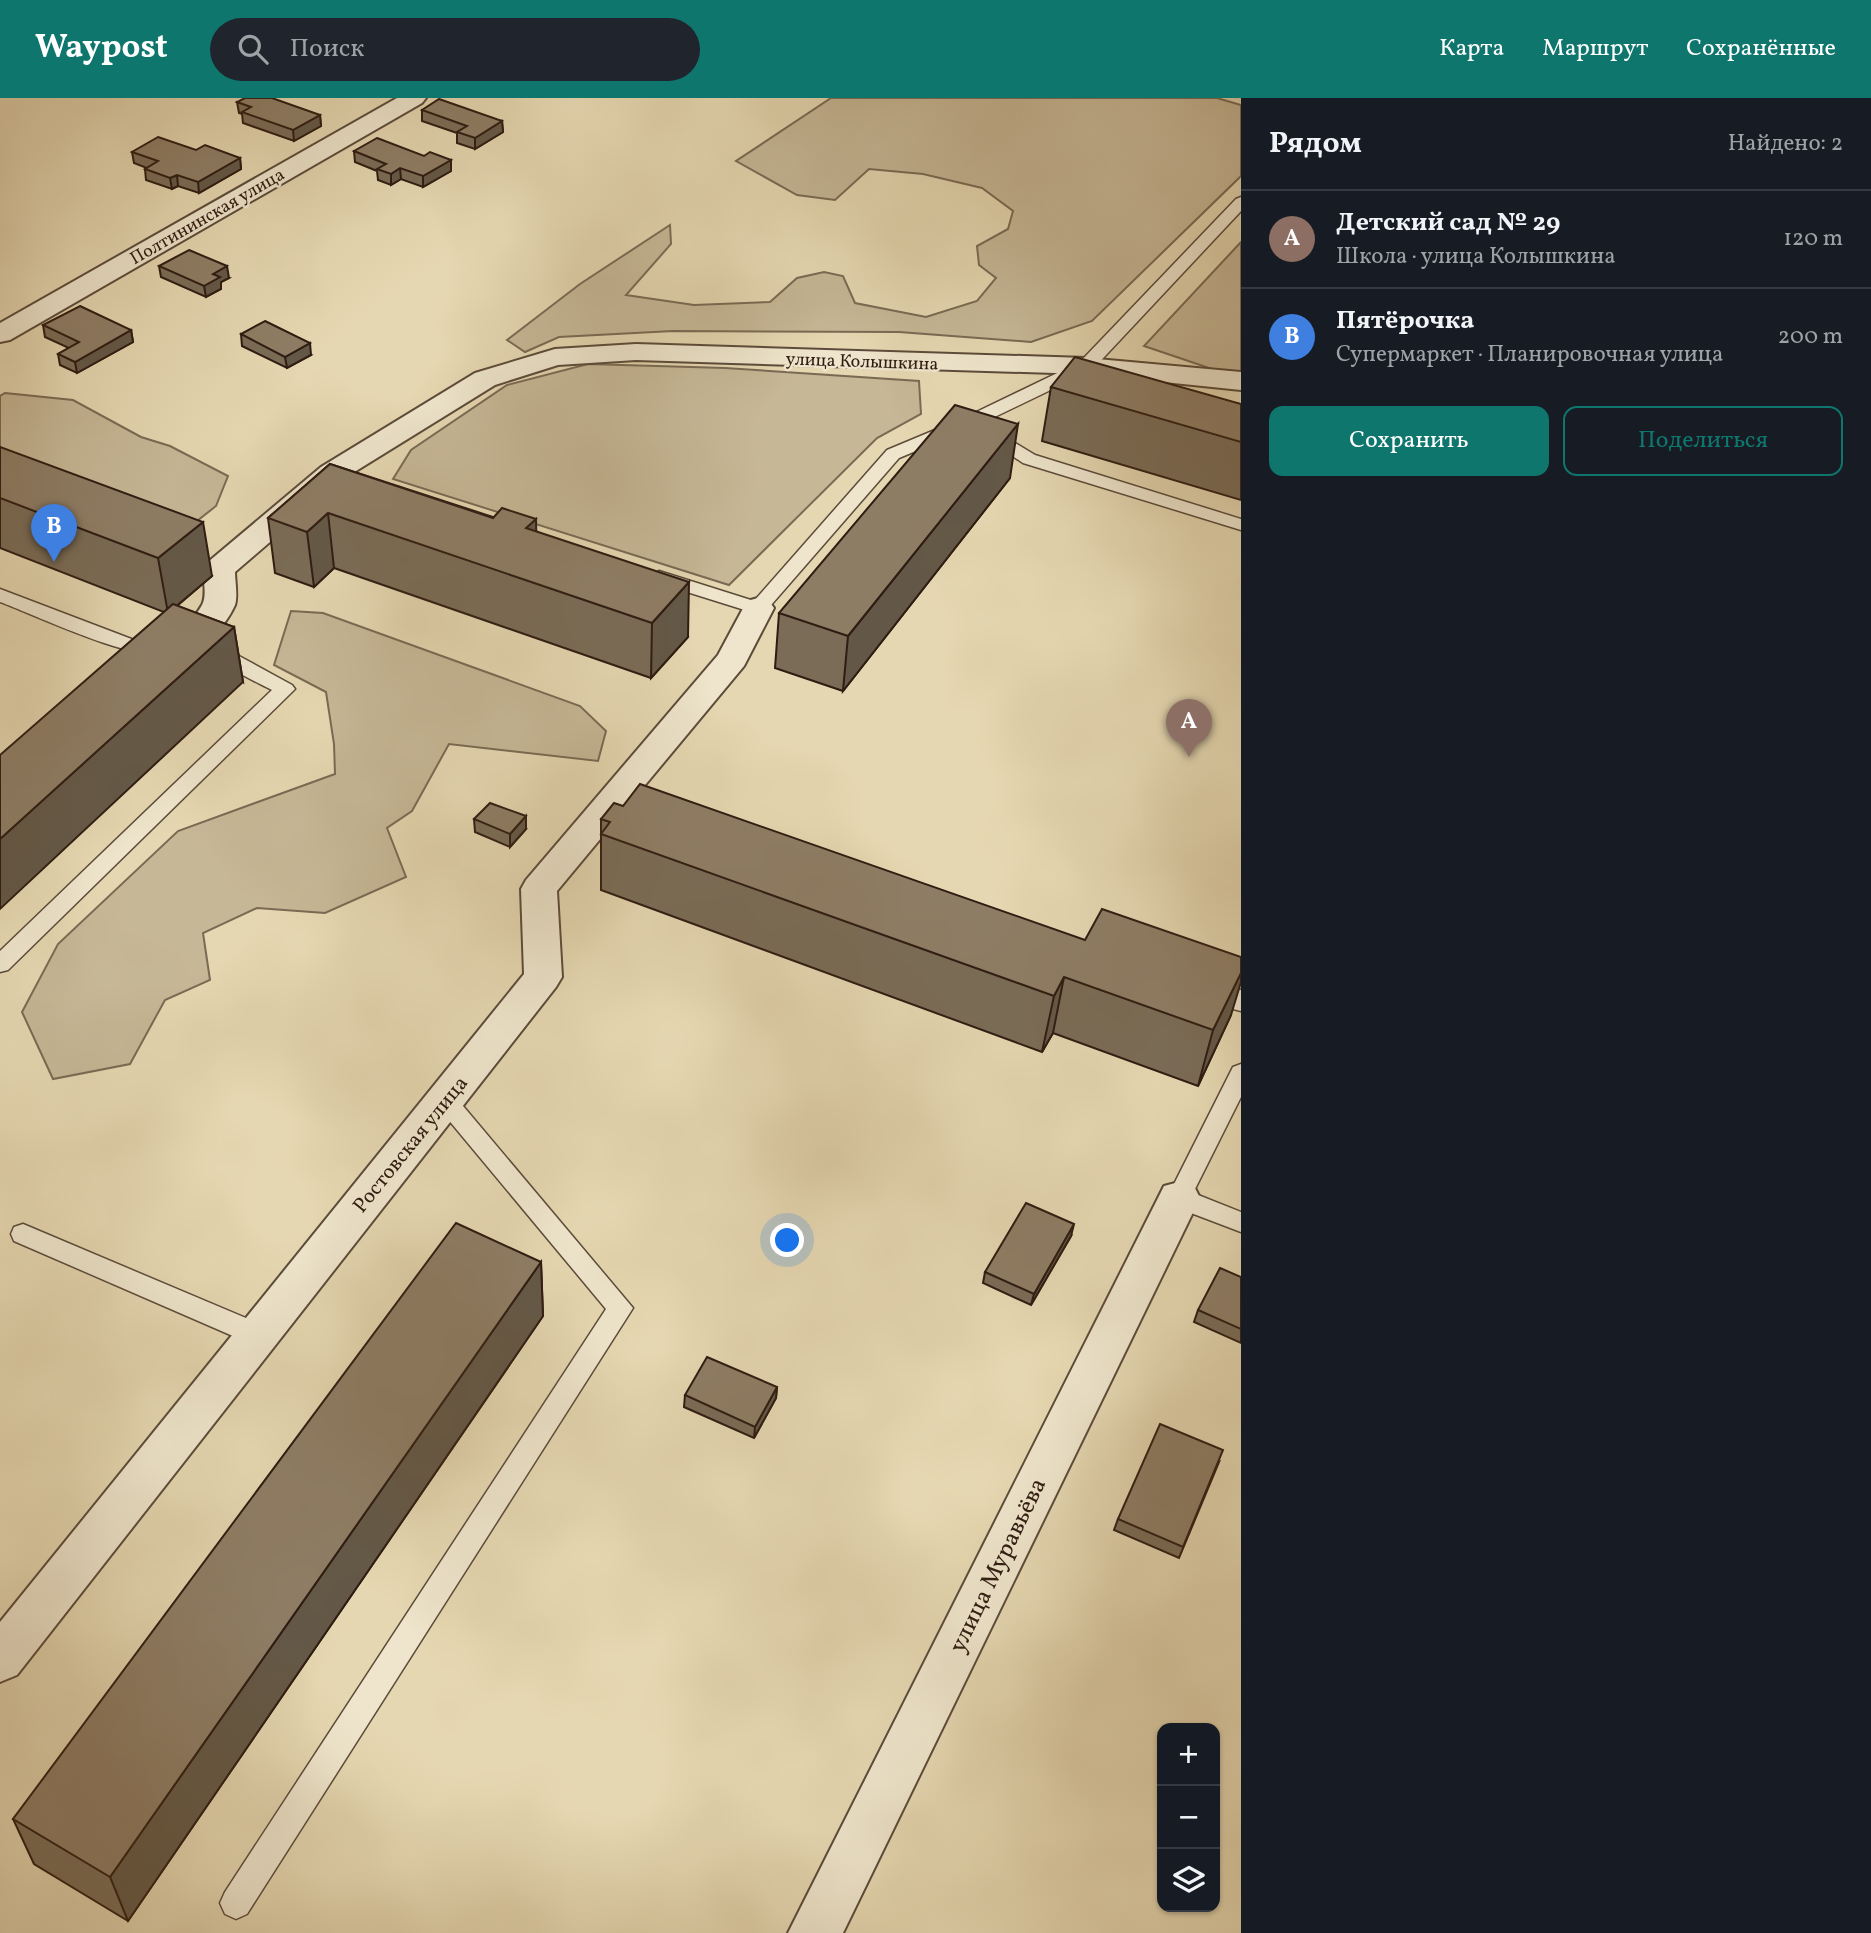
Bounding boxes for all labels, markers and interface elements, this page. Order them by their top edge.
search box [210,18,700,81]
text: Waypost [35,26,168,72]
icon: search [234,30,272,68]
text: Поиск [290,31,364,67]
text: Карта [1439,32,1504,66]
text: Маршрут [1542,32,1648,66]
text: Сохранённые [1686,32,1836,66]
text: Рядом [1269,123,1362,165]
text: Найдено: 2 [1728,128,1843,160]
street label: Полтининская улица [126,163,290,272]
text: Детский сад № 29 [1336,205,1560,241]
text: A [1284,223,1300,255]
text: 120 m [1783,223,1843,255]
text: Школа · улица Колышкина [1336,241,1616,273]
text: Пятёрочка [1336,303,1474,339]
text: B [1284,321,1300,353]
text: 200 m [1778,321,1843,353]
text: Супермаркет · Планировочная улица [1336,339,1723,371]
street label: улица Колышкина [785,347,939,378]
button: Сохранить [1269,406,1549,476]
button: Поделиться [1563,406,1843,476]
pin: B [31,504,77,562]
pin: A [1166,699,1212,757]
street label: Ростовская улица [347,1070,476,1220]
your location [770,1223,804,1257]
street label: улица Муравьёва [942,1473,1056,1659]
map controls [1157,1723,1220,1912]
button: + [1157,1723,1220,1786]
button: − [1157,1786,1220,1849]
button: layers [1157,1849,1220,1912]

